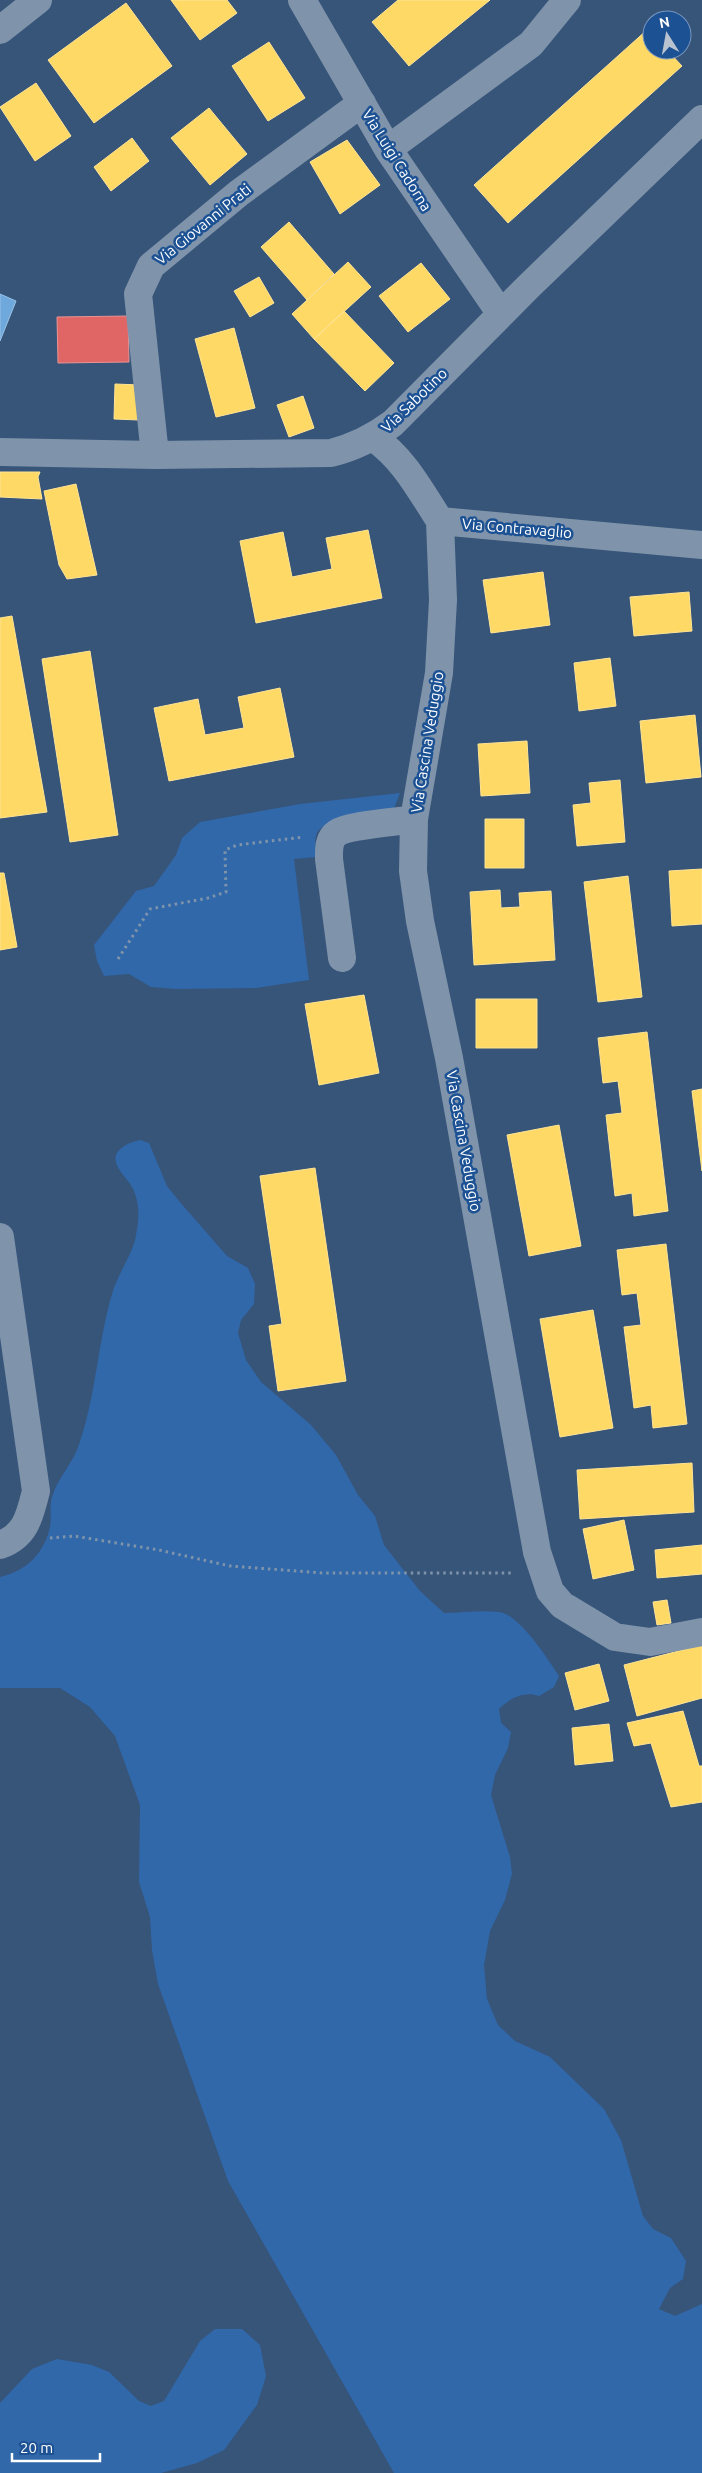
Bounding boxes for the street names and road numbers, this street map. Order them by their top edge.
street label: Via Luigi Cadorna [359,106,435,214]
street label: Via Giovanni Prati [152,180,254,268]
street label: Via Sabotino [378,364,450,436]
street label: Via Contravaglio [461,515,573,541]
street label: Via Cascina Veduggio [407,670,447,814]
street label: Via Cascina Veduggio [443,1069,485,1213]

